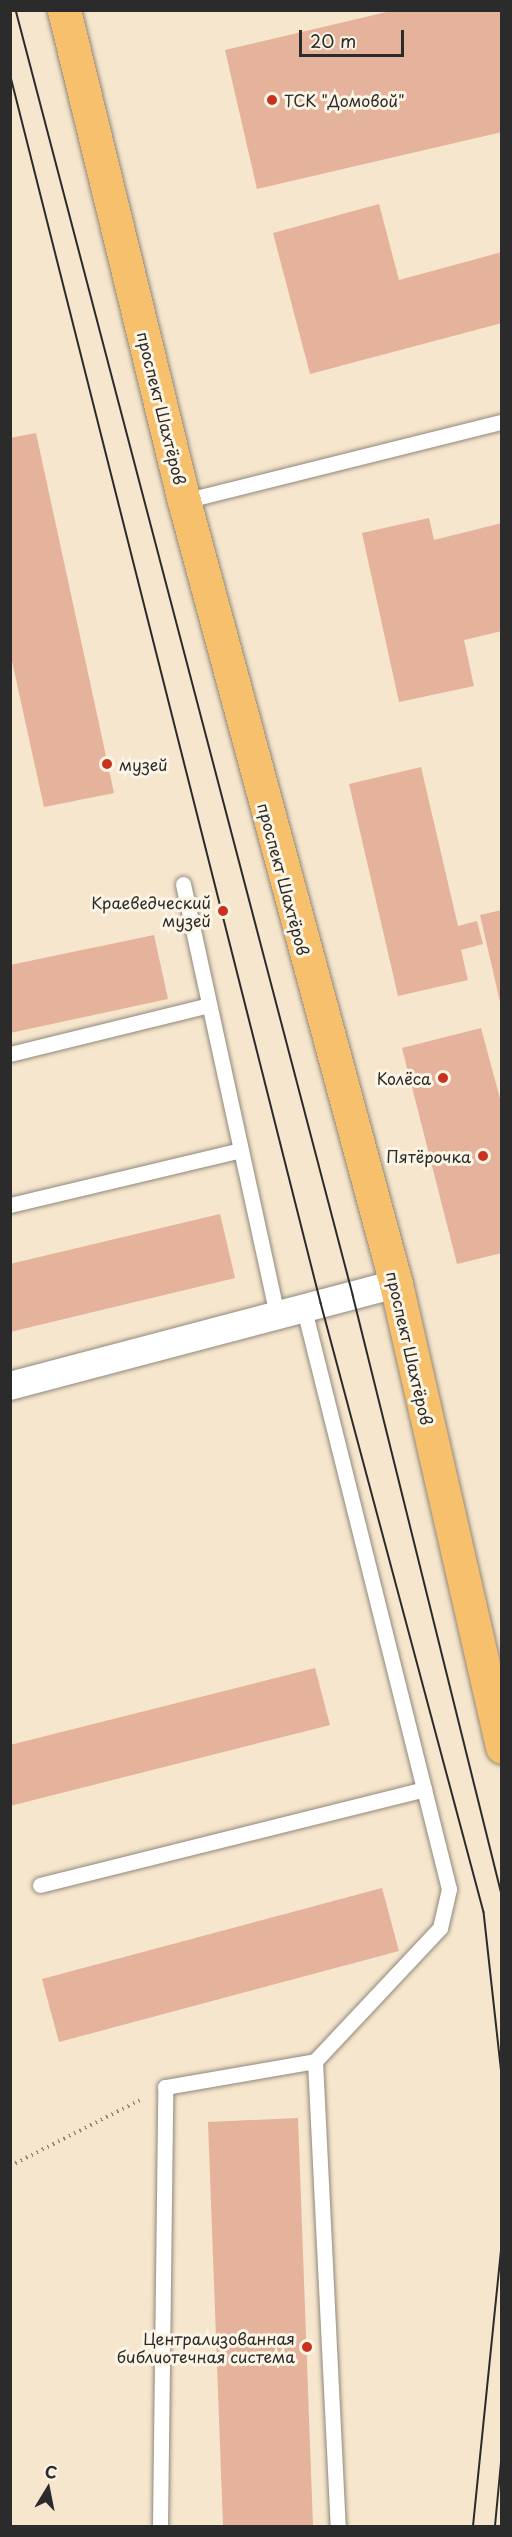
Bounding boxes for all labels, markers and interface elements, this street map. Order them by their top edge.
scale bar [302,18,407,56]
text: 20 m [310,27,356,54]
place label: ТСК "Домовой" [284,90,406,110]
marker: ТСК "Домовой" [265,93,279,107]
street label: проспект Шахтёров [134,329,190,487]
place label: музей [119,754,168,774]
marker: музей [100,757,114,771]
street label: проспект Шахтёров [254,800,314,958]
place label: Краеведческий музей [91,892,211,930]
marker: Краеведческий музей [216,904,230,918]
place label: Колёса [377,1068,431,1088]
marker: Колёса [436,1071,450,1085]
place label: Пятёрочка [386,1146,471,1166]
marker: Пятёрочка [476,1149,490,1163]
street label: проспект Шахтёров [383,1269,437,1427]
place label: Централизованная библиотечная система [117,2328,295,2366]
marker: Централизованная библиотечная система [300,2340,314,2354]
text: С [43,2458,59,2484]
north arrow [18,2459,78,2519]

